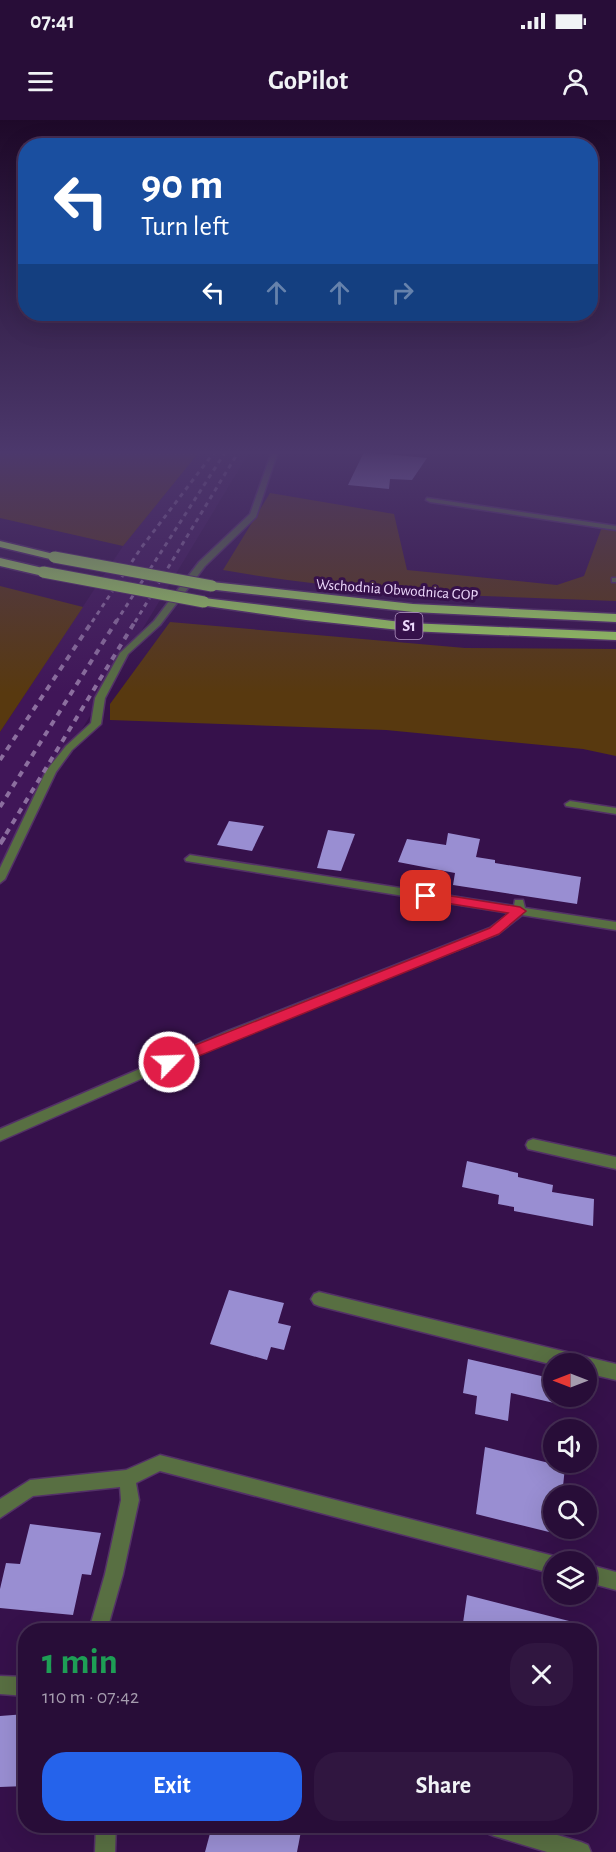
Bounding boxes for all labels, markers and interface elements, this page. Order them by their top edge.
text: 07:41 [30,10,75,32]
icon: menu [24,65,57,98]
icon: person [559,65,592,98]
text: GoPilot [268,67,348,94]
icon: left [42,162,120,240]
text: 90 m [141,164,223,206]
text: Turn left [141,213,229,240]
icon: left [197,276,230,309]
icon: ahead [260,276,293,309]
icon: ahead [323,276,356,309]
icon: right [386,276,419,309]
street label: Wschodnia Obwodnica GOP [315,577,479,603]
road number: S1 [396,613,422,639]
pin [400,870,451,921]
icon: arrive [409,879,442,912]
position arrow [137,1030,201,1094]
north arrow [543,1353,597,1407]
map controls [543,1353,597,1605]
button: sound [543,1419,597,1473]
button: search [543,1485,597,1539]
button: layers [543,1551,597,1605]
button: close [510,1643,573,1706]
text: 1 min [42,1644,118,1680]
text: 110 m · 07:42 [42,1687,139,1707]
button: Exit [42,1752,302,1821]
button: Share [314,1752,573,1821]

